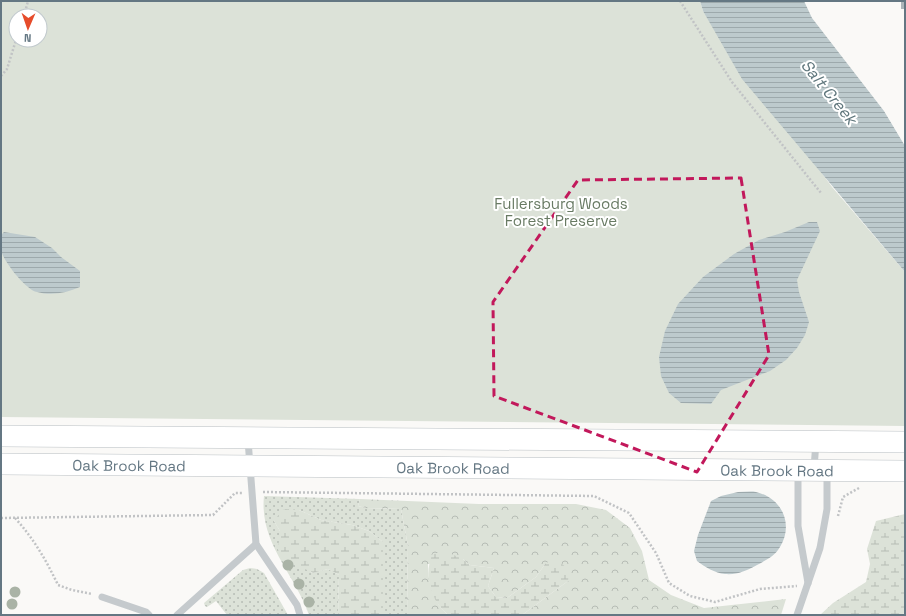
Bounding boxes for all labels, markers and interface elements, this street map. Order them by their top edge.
north arrow [8,8,48,48]
text: N [24,31,32,45]
water label: Salt Creek [796,55,863,131]
park label: Fullersburg Woods Forest Preserve [494,194,628,230]
street label: Oak Brook Road [72,455,186,475]
street label: Oak Brook Road [396,458,510,477]
street label: Oak Brook Road [720,460,834,480]

